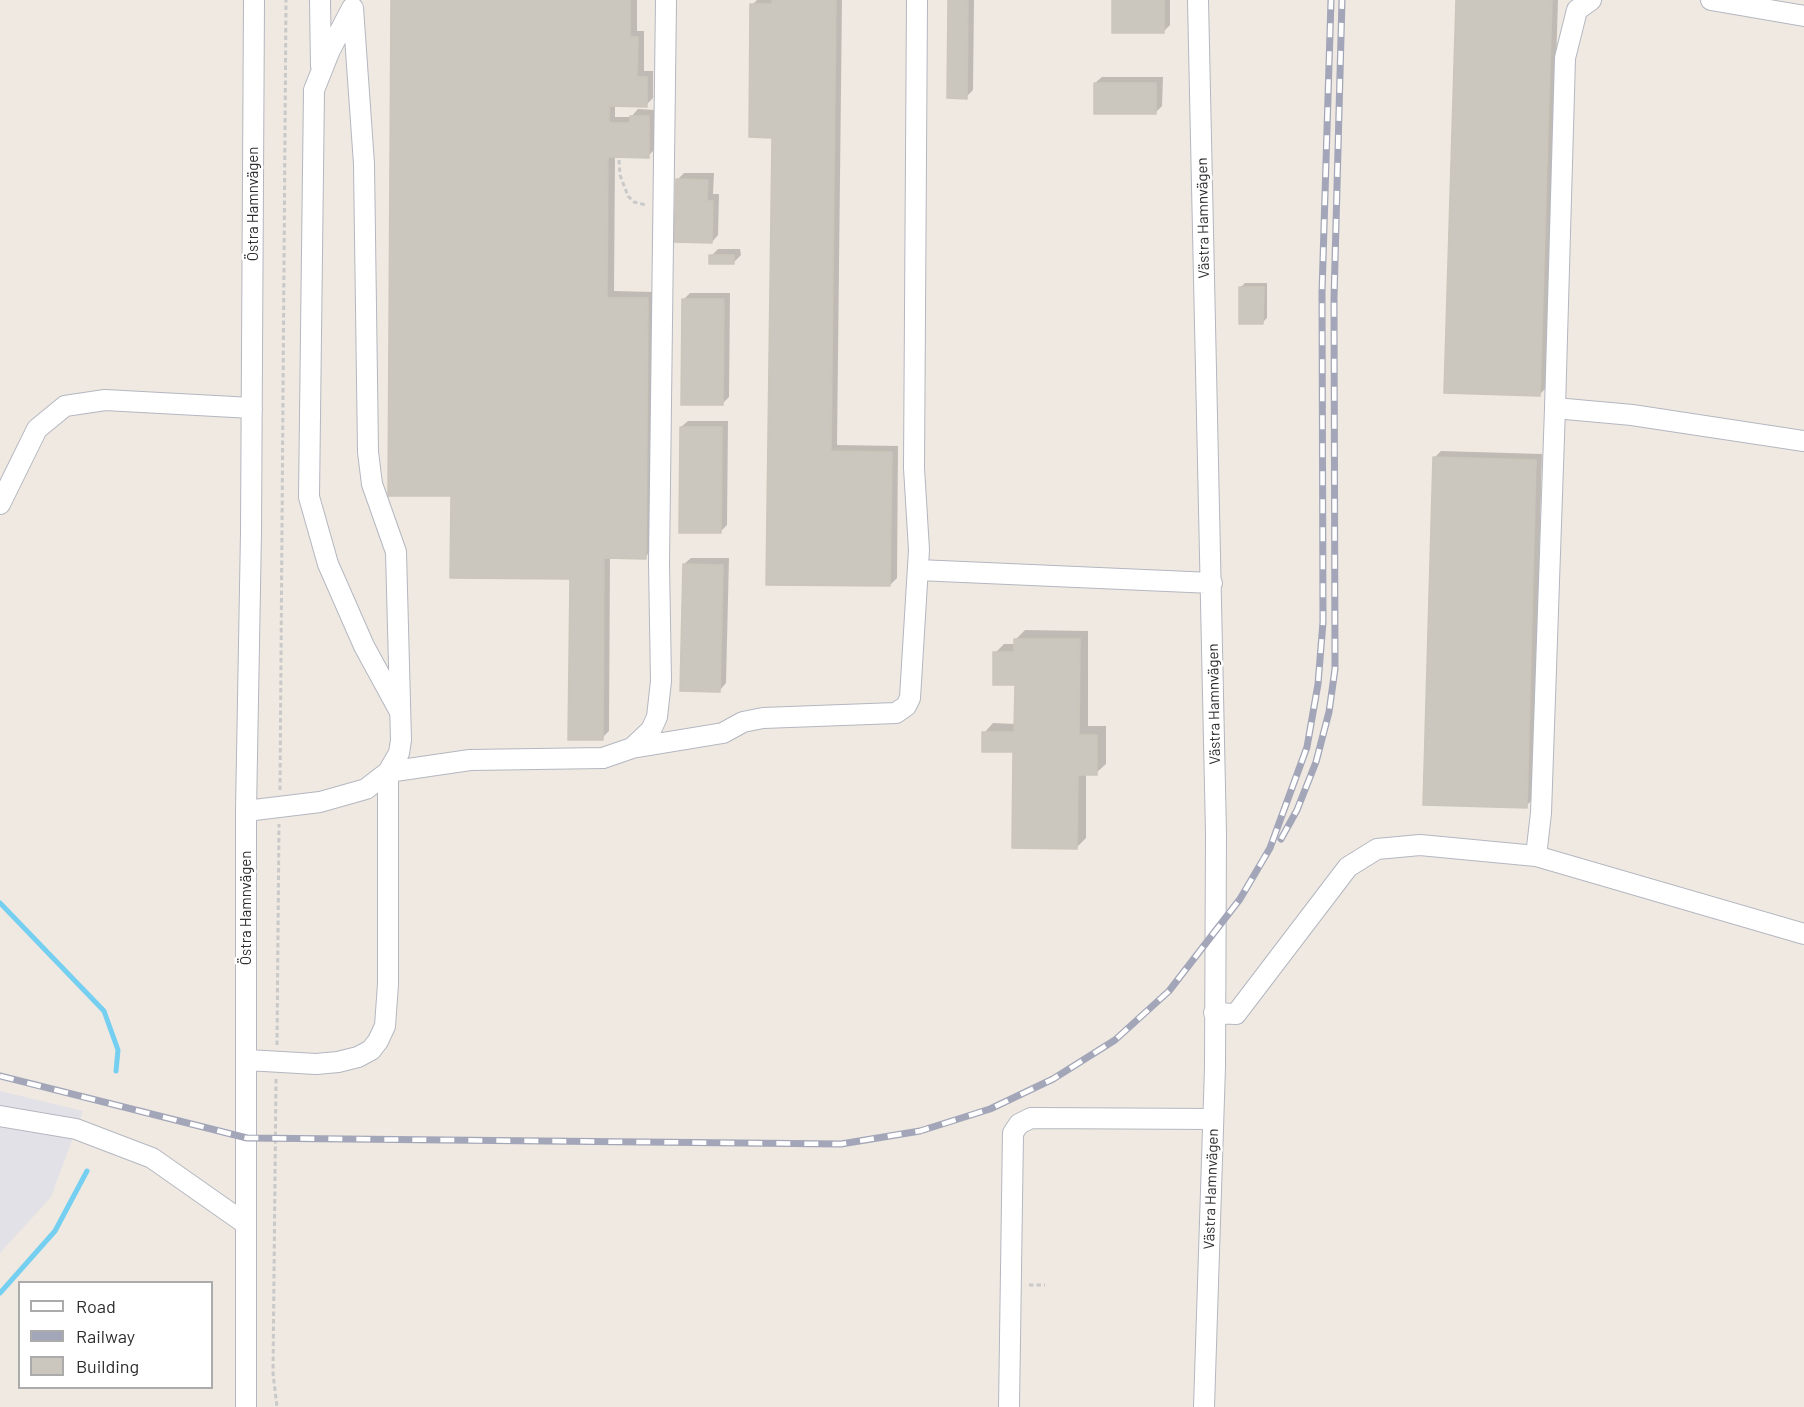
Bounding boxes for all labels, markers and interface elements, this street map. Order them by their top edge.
street label: Östra Hamnvägen [244,147,262,261]
street label: Västra Hamnvägen [1193,157,1213,279]
street label: Västra Hamnvägen [1204,643,1224,765]
street label: Östra Hamnvägen [237,851,255,965]
street label: Västra Hamnvägen [1200,1128,1222,1250]
legend [18,1281,213,1389]
text: Road [76,1295,116,1317]
text: Railway [76,1325,135,1347]
text: Building [76,1355,139,1377]

